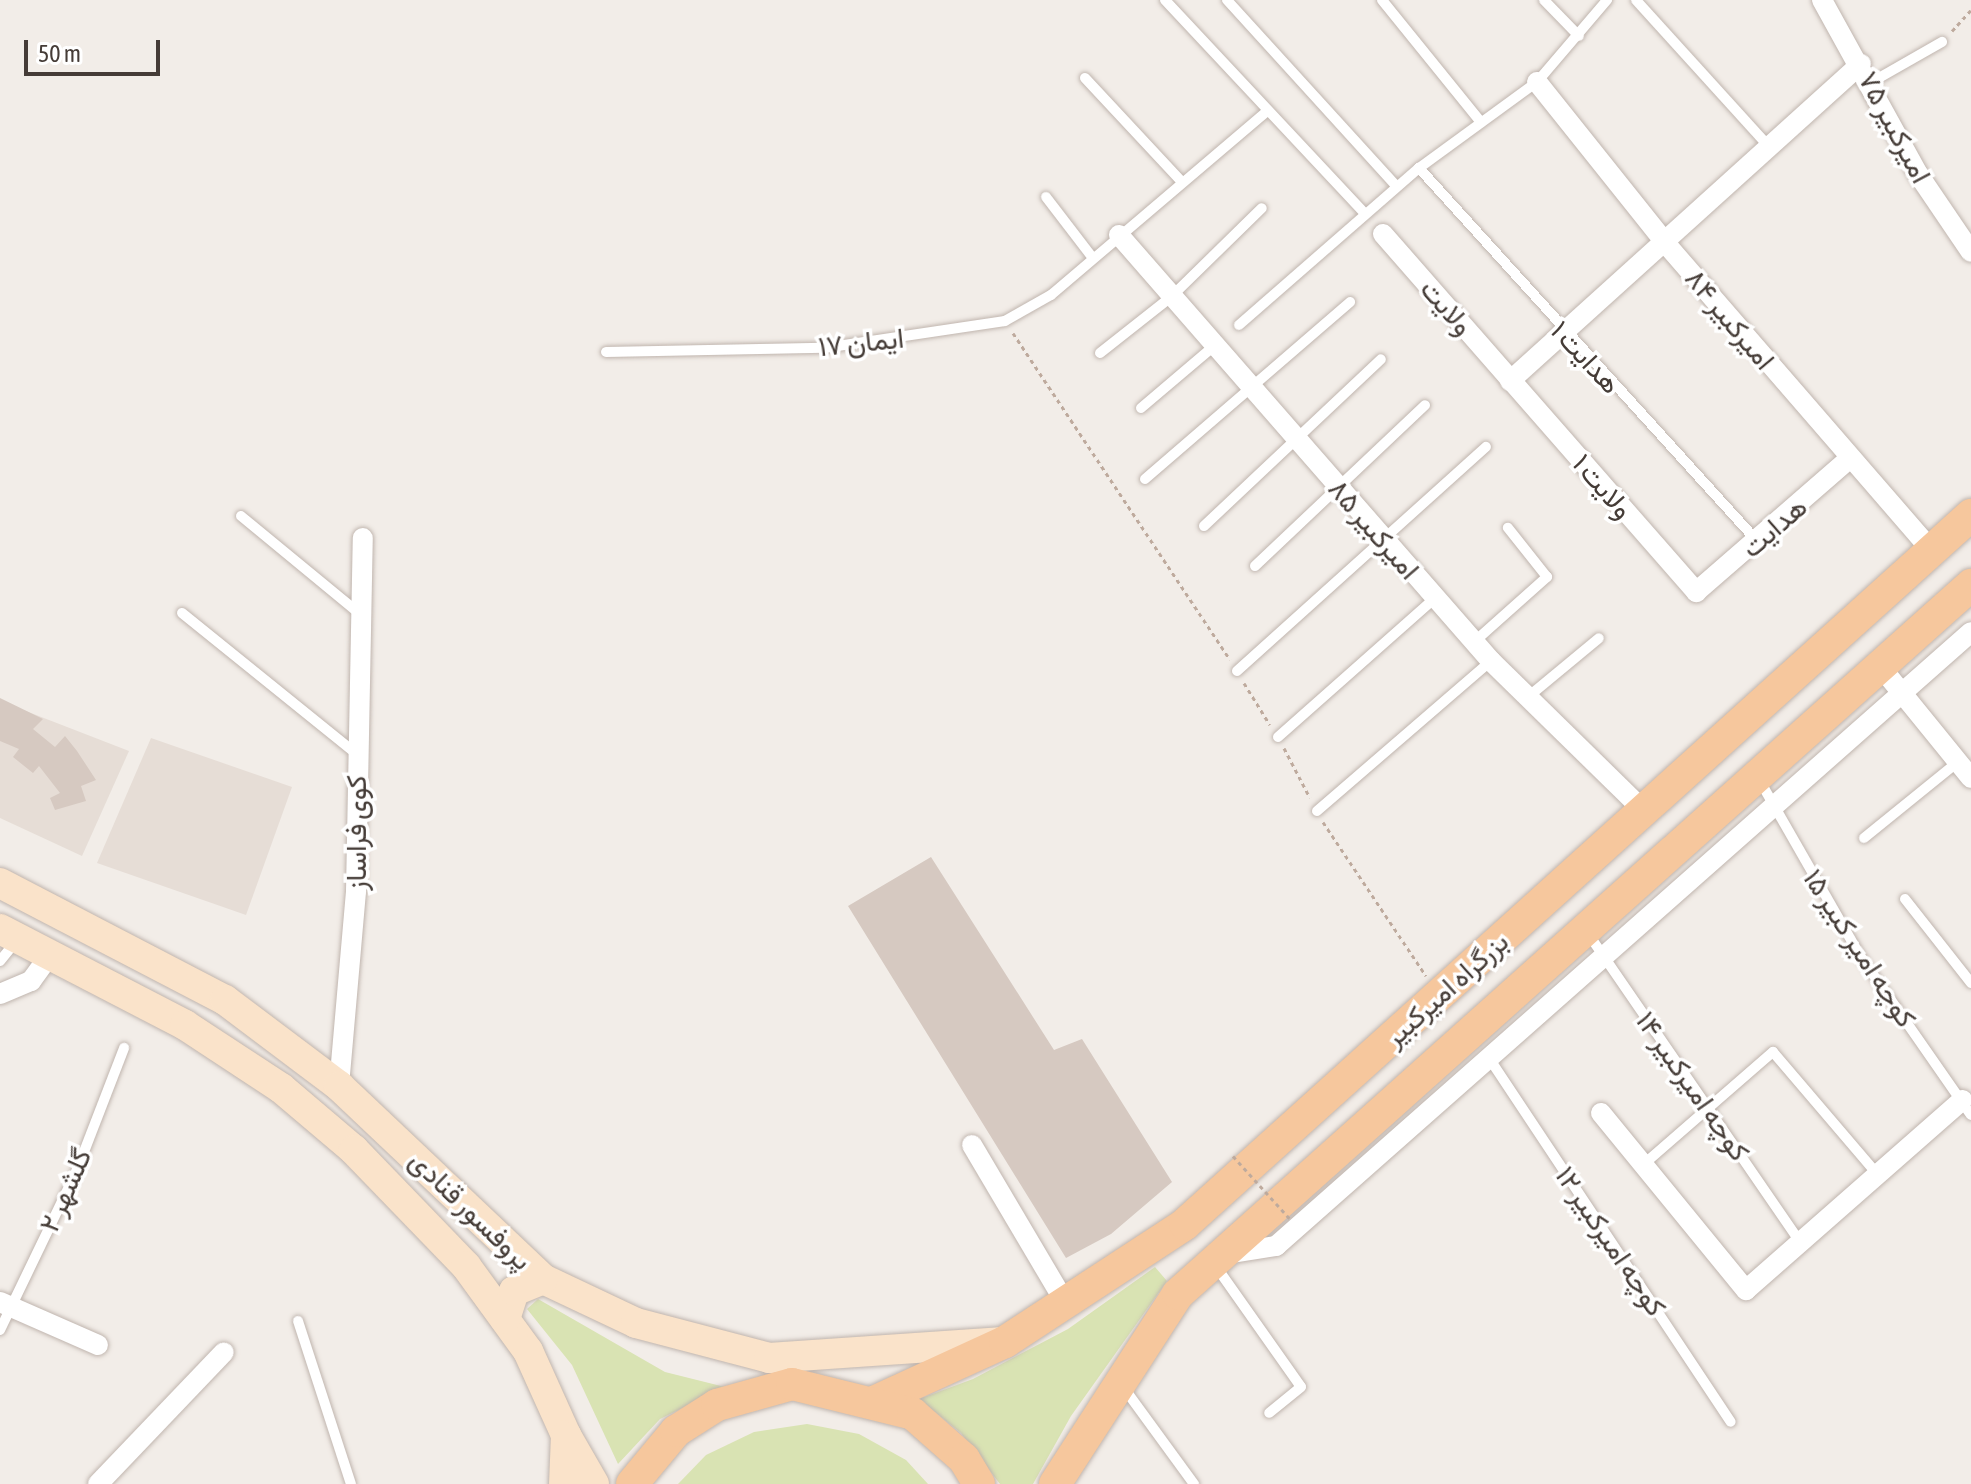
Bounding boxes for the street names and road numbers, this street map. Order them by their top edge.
street label: امیرکبیر ۷۵ [1852,65,1938,189]
street label: امیرکبیر ۸۴ [1678,262,1782,376]
street label: ولایت [1414,272,1480,342]
street label: هدایت ۱ [1544,314,1628,400]
street label: ایمان ۱۷ [817,321,905,363]
street label: ولایت ۱ [1566,447,1640,525]
street label: امیرکبیر ۸۵ [1321,472,1427,586]
street label: هدایت [1734,490,1814,564]
street label: کوی فراساز [339,775,373,891]
street label: کوچه امیر کبیر ۱۵ [1796,863,1924,1033]
street label: بزرگراه امیرکبیر [1377,925,1515,1053]
street label: کوچه امیرکبیر ۱۴ [1629,1005,1757,1167]
street label: گلشهر ۲ [32,1143,98,1237]
street label: پروفسور قنادی [403,1143,539,1277]
street label: کوچه امیرکبیر ۱۲ [1549,1160,1673,1322]

